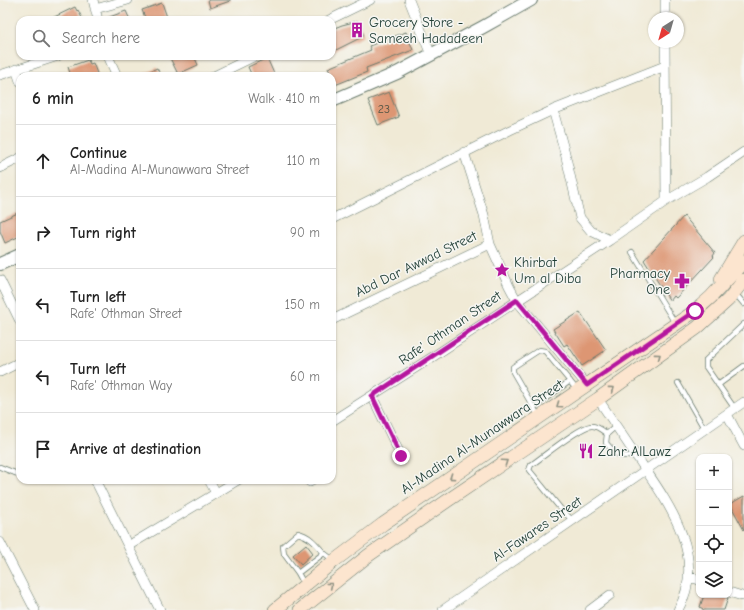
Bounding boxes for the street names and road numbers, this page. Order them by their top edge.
street label: Abd Dar Awwad Street [353,227,480,301]
street label: Rafe' Othman Street [395,287,505,369]
street label: Al-Madina Al-Munawwara Street [397,376,567,498]
street label: Al-Fawares Street [489,492,586,565]

